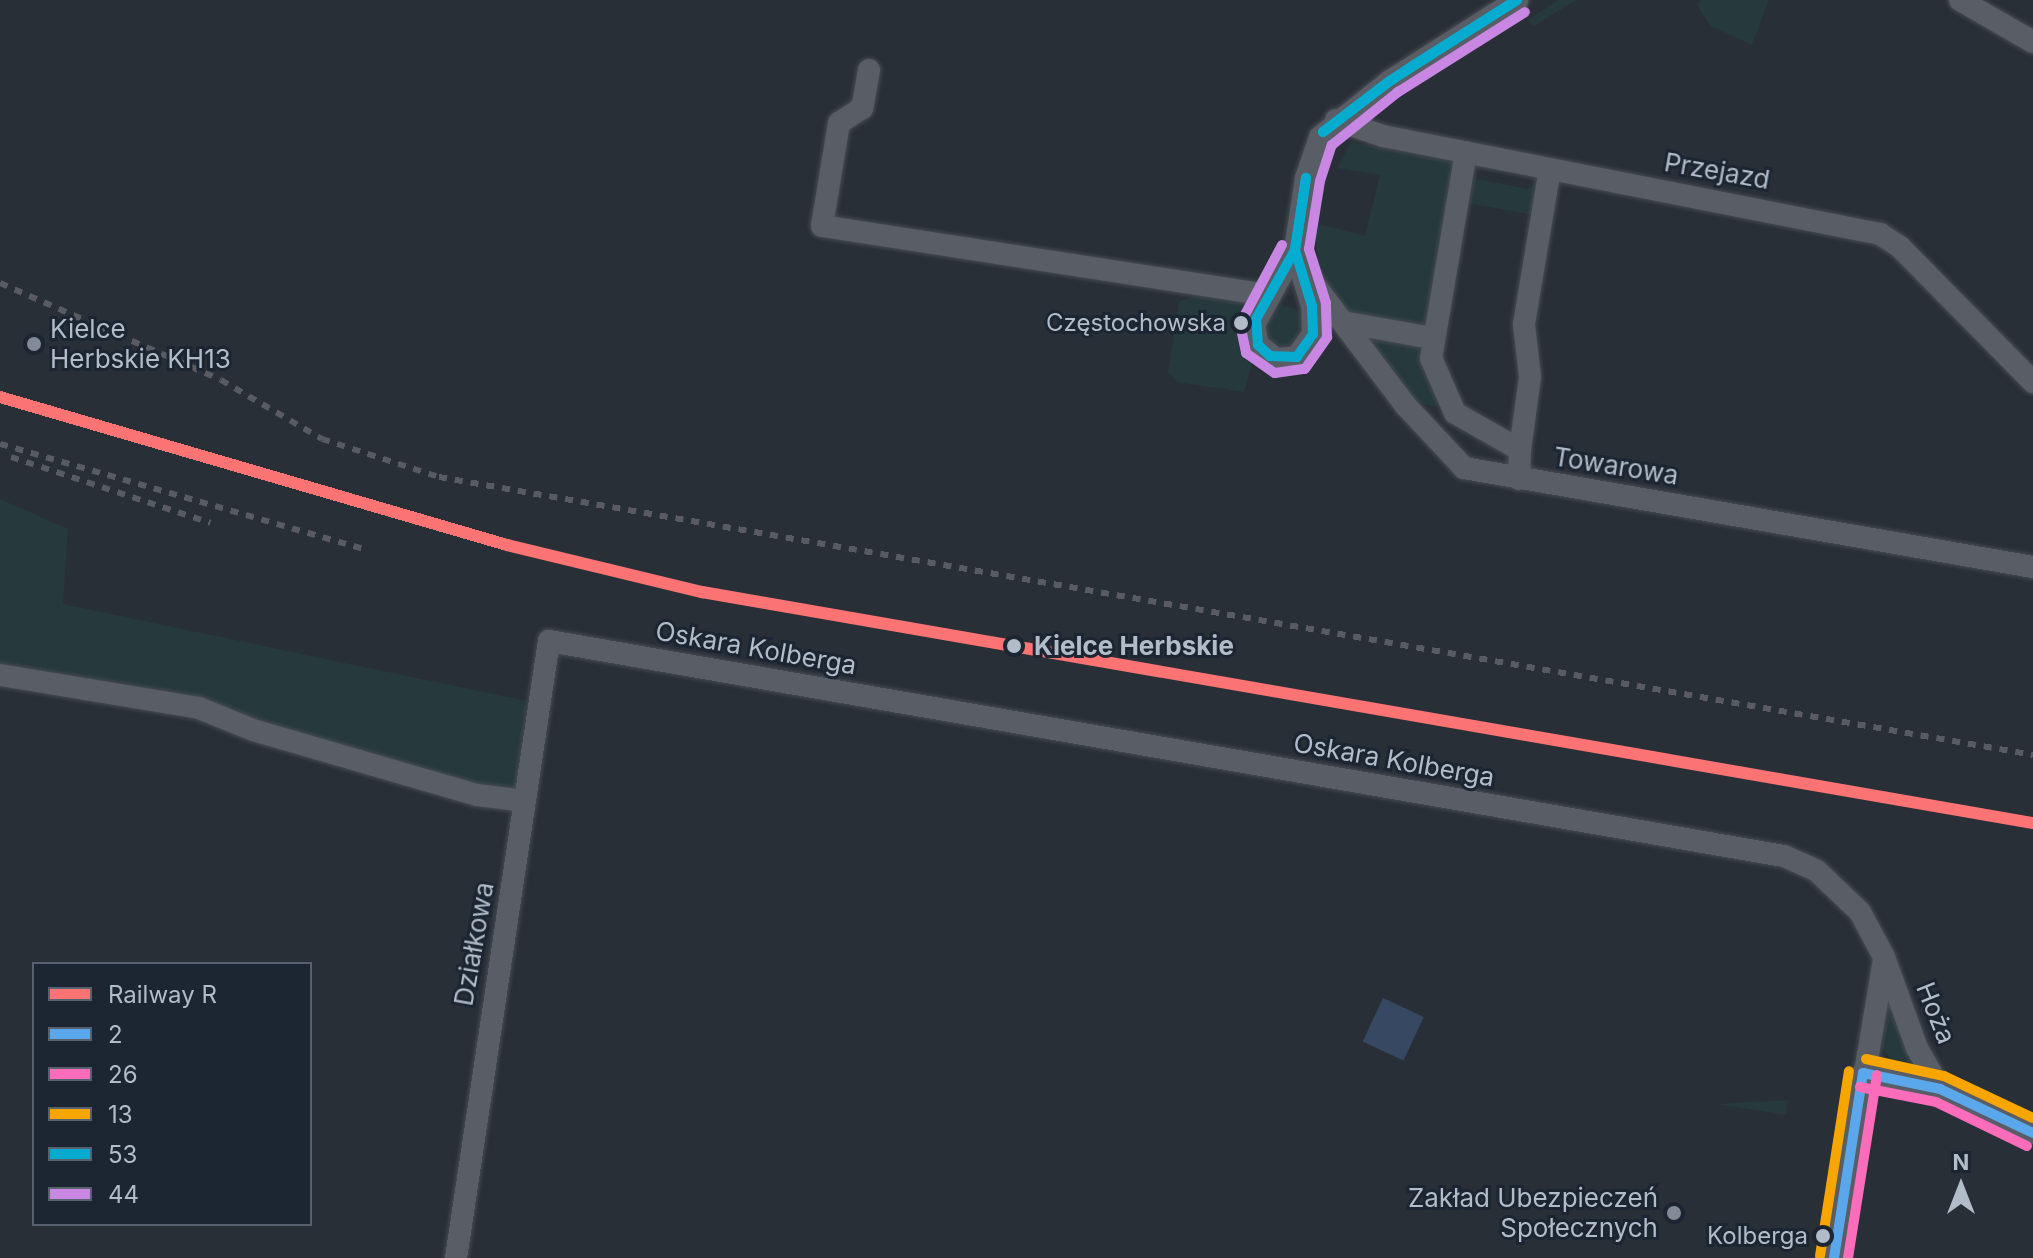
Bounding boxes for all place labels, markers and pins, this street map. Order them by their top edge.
place label: Częstochowska [1046,309,1226,337]
place label: Kielce Herbskie KH13 [50,313,231,374]
marker: Częstochowska [1233,315,1249,331]
marker: Kielce Herbskie KH13 [25,335,43,353]
place label: Kielce Herbskie [1034,630,1234,662]
marker: Kielce Herbskie [1001,633,1027,659]
place label: Zakład Ubezpieczeń Społecznych [1408,1182,1658,1244]
marker: Zakład Ubezpieczeń Społecznych [1665,1204,1683,1222]
place label: Kolberga [1707,1222,1808,1250]
marker: Kolberga [1815,1228,1831,1244]

